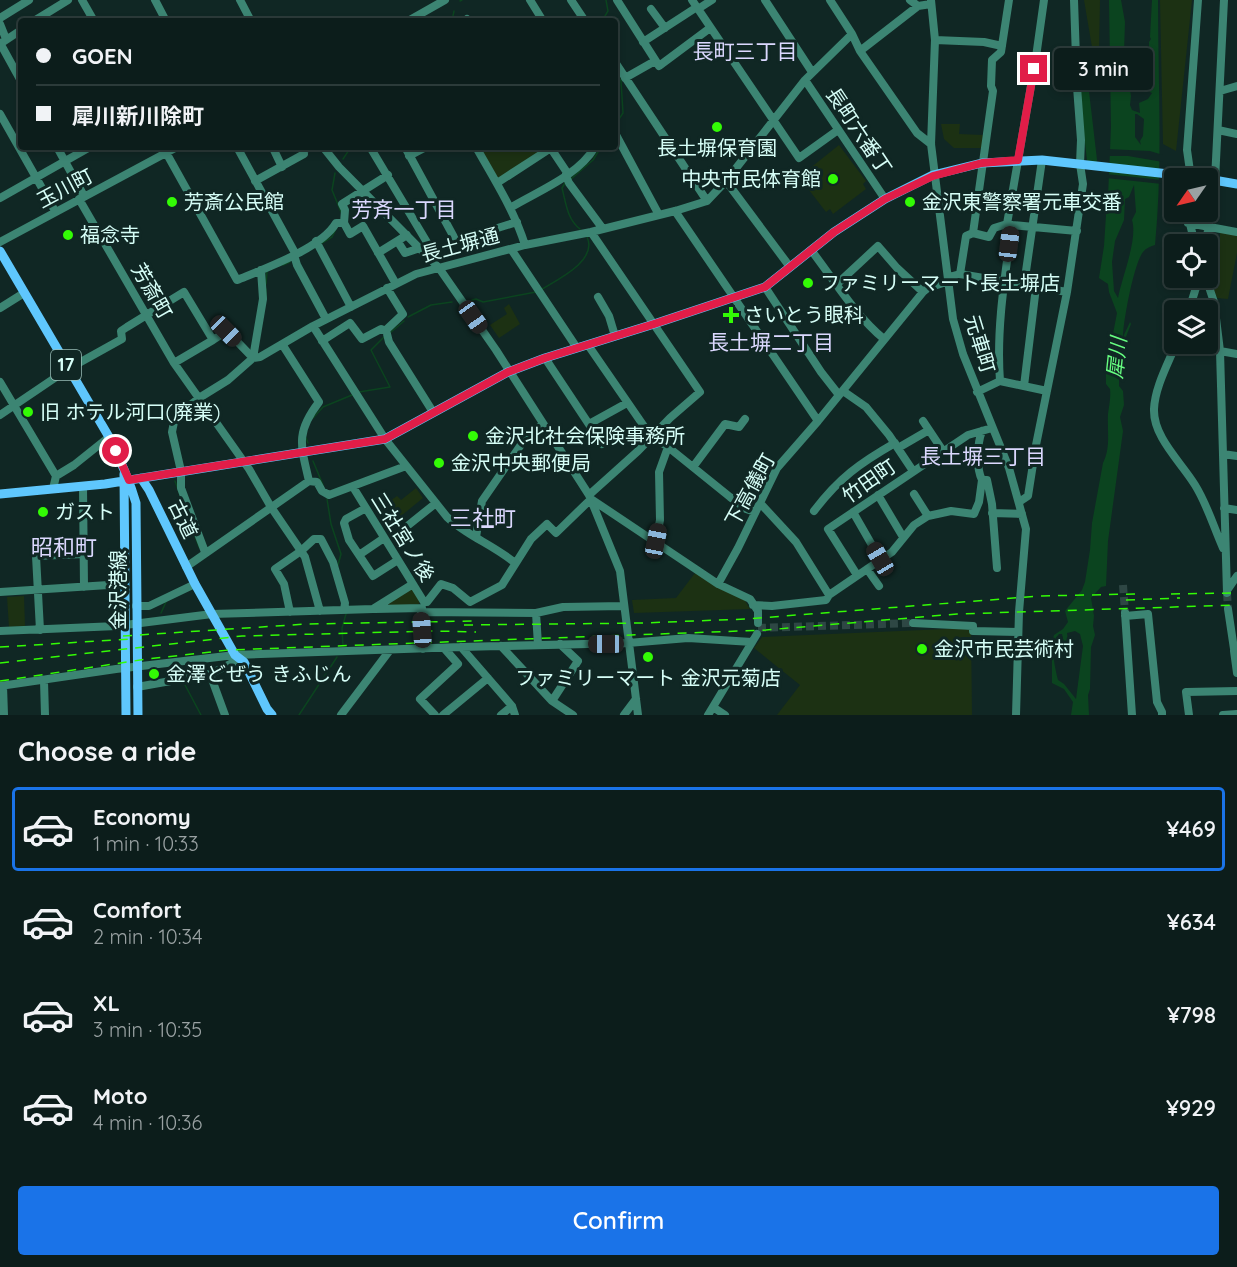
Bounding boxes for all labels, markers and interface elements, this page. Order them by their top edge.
district label: 長町三丁目 [693,38,798,64]
text: GOEN [72,42,133,70]
callout: 3 min [1055,48,1154,90]
route end [1020,55,1047,82]
text: 3 min [1078,56,1129,81]
street label: 長町六番丁 [821,82,898,179]
text: 犀川新川除町 [72,102,204,130]
marker: 長土塀保育園 [710,120,724,134]
place label: 長土塀保育園 [657,135,777,160]
street label: 玉川町 [32,162,97,213]
place label: 中央市民体育館 [681,166,821,191]
north arrow [1164,168,1218,222]
map controls [1164,168,1218,354]
marker: 中央市民体育館 [826,172,840,186]
place label: 芳斎公民館 [184,189,284,214]
place label: 金沢東警察署元車交番 [922,189,1122,214]
marker: 芳斎公民館 [165,195,179,209]
marker: 金沢東警察署元車交番 [903,195,917,209]
district label: 芳斉一丁目 [352,196,457,222]
place label: 福念寺 [80,222,140,247]
street label: 長土塀通 [418,222,502,267]
car [998,225,1020,263]
marker: 福念寺 [61,228,75,242]
button: locate [1164,234,1218,288]
street label: 芳斎町 [127,259,178,323]
place label: ファミリーマート長土塀店 [820,270,1060,295]
marker: ファミリーマート長土塀店 [801,276,815,290]
car [455,297,491,337]
button: layers [1164,300,1218,354]
place label: さいとう眼科 [744,302,864,327]
marker: さいとう眼科 [722,306,740,324]
car [207,312,245,350]
street label: 元車町 [960,312,1001,376]
district label: 長土塀二丁目 [708,329,834,355]
water label: 犀川 [1101,334,1131,380]
road number: 17 [51,350,81,380]
place label: 旧 ホテル河口(廃業) [40,399,220,424]
marker: 旧 ホテル河口(廃業) [21,405,35,419]
place label: 金沢北社会保険事務所 [485,423,685,448]
marker: 金沢北社会保険事務所 [466,429,480,443]
route start [102,437,129,464]
district label: 長土塀三丁目 [920,443,1046,469]
street label: 下高儀町 [719,449,780,531]
place label: 金沢中央郵便局 [451,450,591,475]
street label: 竹田町 [837,453,900,508]
marker: 金沢中央郵便局 [432,456,446,470]
street label: 三社宮ノ後 [366,488,441,586]
street label: 古道 [163,495,203,542]
place label: ガスト [55,499,115,524]
district label: 三社町 [450,504,516,532]
marker: ガスト [36,505,50,519]
car [644,522,668,560]
district label: 昭和町 [31,533,97,561]
car [863,539,897,579]
street label: 金沢港線 [105,550,130,630]
car [412,611,432,649]
car [588,635,624,653]
place label: 金沢市民芸術村 [934,636,1074,661]
marker: 金沢市民芸術村 [915,642,929,656]
marker: ファミリーマート 金沢元菊店 [641,650,655,664]
place label: 金澤どぜう きふじん [166,661,351,686]
place label: ファミリーマート 金沢元菊店 [515,665,781,690]
marker: 金澤どぜう きふじん [147,667,161,681]
text: Choose a ride [18,734,196,768]
icon: car [21,802,75,856]
text: Economy [93,803,191,831]
text: ¥469 [1166,815,1216,843]
text: 1 min · 10:33 [93,831,199,856]
icon: car [21,895,75,949]
text: Comfort [93,896,182,924]
text: ¥634 [1167,908,1216,936]
text: 2 min · 10:34 [93,924,203,949]
icon: car [21,988,75,1042]
text: XL [93,989,120,1017]
text: ¥798 [1167,1001,1216,1029]
text: 3 min · 10:35 [93,1017,202,1042]
icon: car [21,1081,75,1135]
text: Moto [93,1082,147,1110]
text: ¥929 [1166,1094,1216,1122]
text: 4 min · 10:36 [93,1110,202,1135]
button: Confirm [18,1186,1219,1255]

